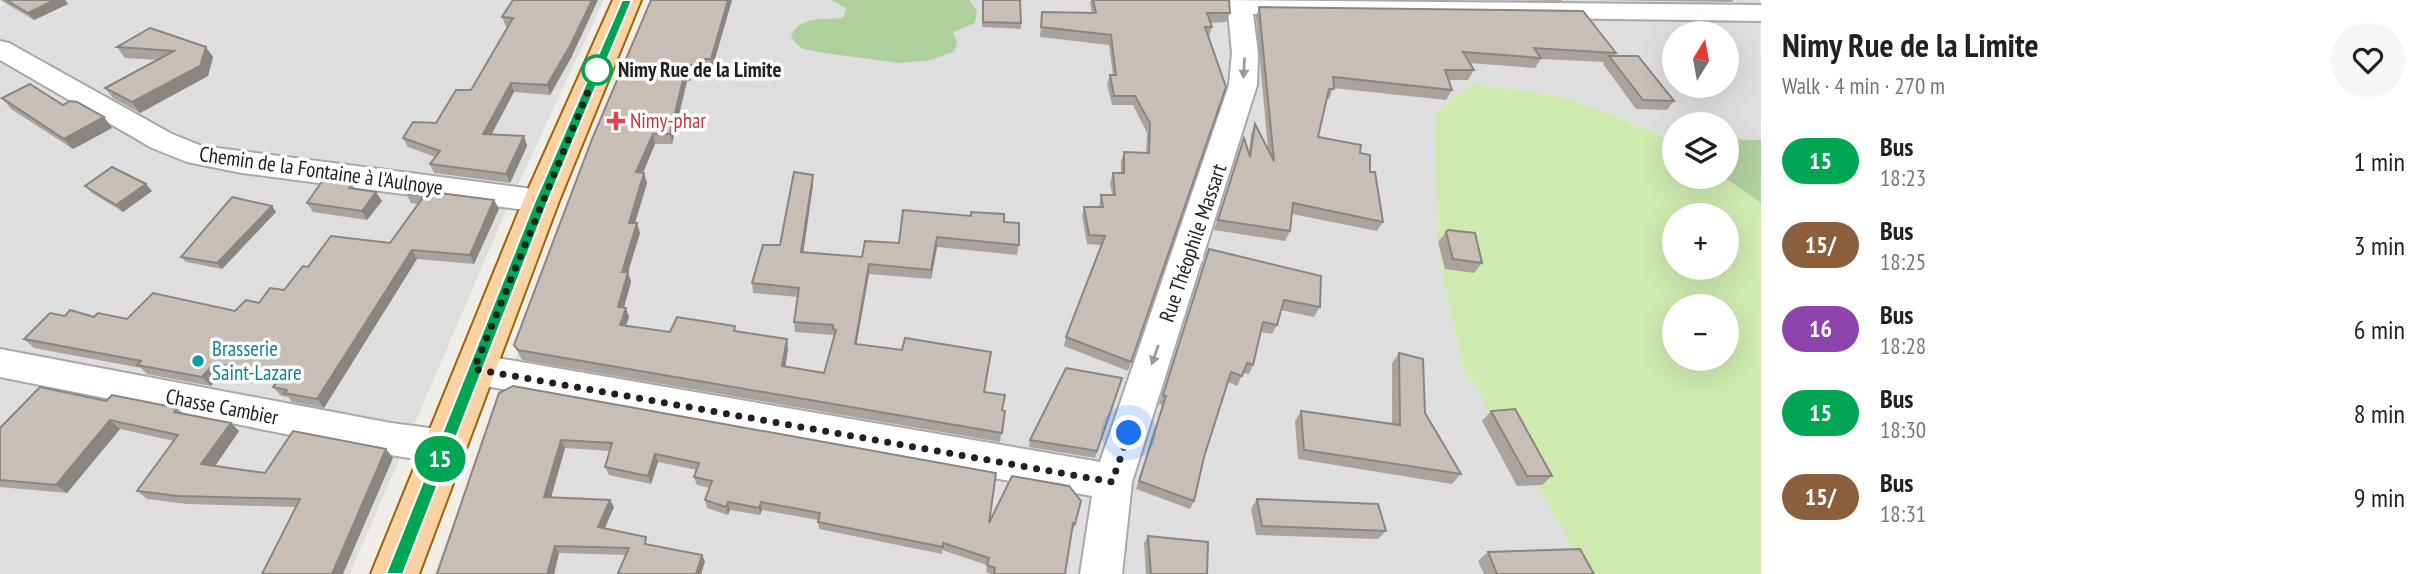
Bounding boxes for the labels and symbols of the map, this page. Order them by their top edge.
north arrow [1662,21,1740,98]
marker: Nimy Rue de la Limite [582,55,612,85]
place label: Nimy Rue de la Limite [618,56,781,83]
one-way arrow [1239,57,1250,79]
place label: Nimy-phar [630,107,706,134]
marker: Nimy-phar [608,113,624,129]
street label: Chemin de la Fontaine à l'Aulnoye [198,140,445,201]
street label: Rue Théophile Massart [1153,160,1232,325]
place label: Brasserie Saint-Lazare [212,335,302,386]
one-way arrow [1149,344,1160,365]
marker: Brasserie Saint-Lazare [190,353,206,369]
street label: Chasse Cambier [164,382,281,431]
your location [1111,415,1146,450]
line badge: 15 [408,436,472,482]

